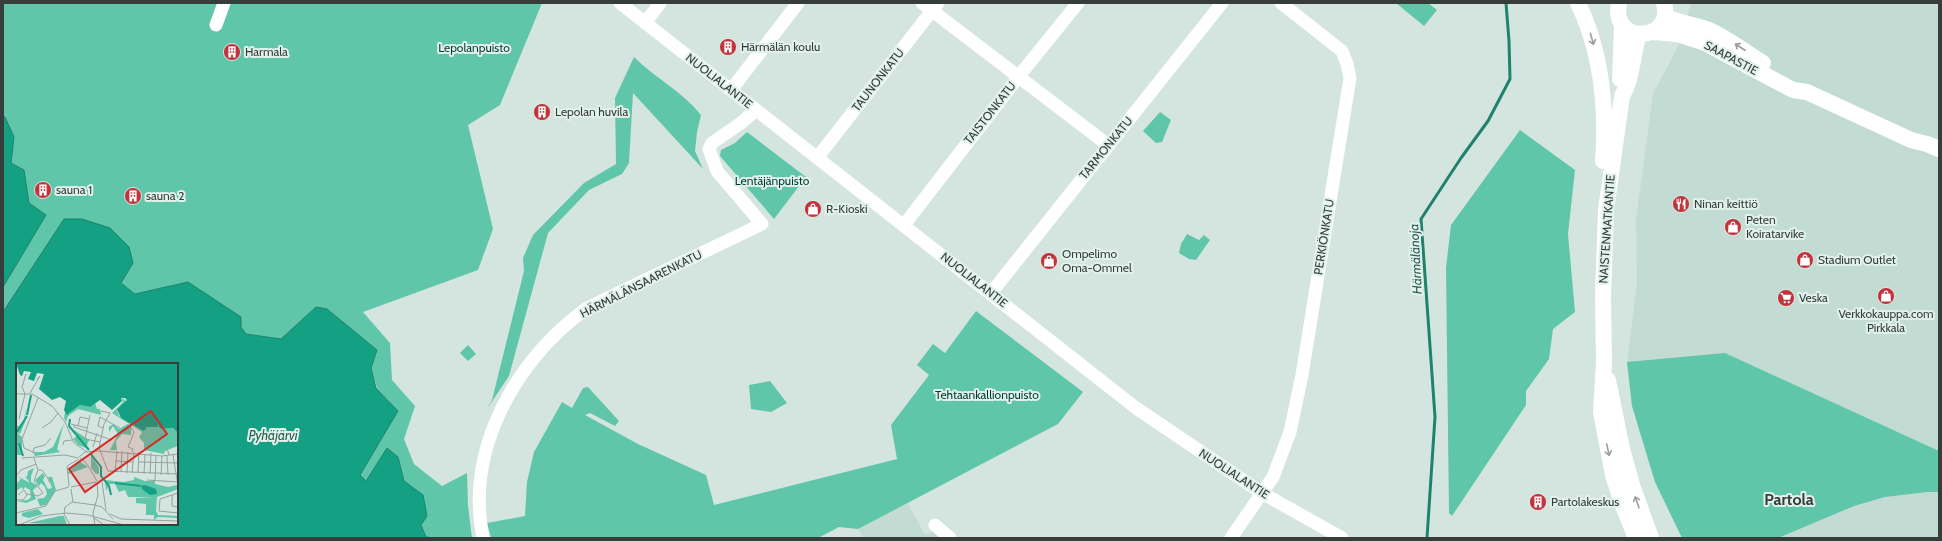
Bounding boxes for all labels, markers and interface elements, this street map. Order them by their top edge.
one-way arrow [1589,33,1596,46]
building icon: Härmälän koulu [718,37,738,57]
street label: SAAPASTIE [1702,37,1761,78]
place label: Härmälän koulu [741,39,820,54]
park label: Lepolanpuisto [438,40,510,55]
building icon: Harmala [222,42,242,62]
one-way arrow [1735,43,1746,51]
place label: Harmala [245,44,288,59]
street label: TAUNONKATU [848,45,907,114]
street label: NUOLIALANTIE [683,50,756,112]
street label: TAISTONKATU [960,78,1019,147]
building icon: Lepolan huvila [532,102,552,122]
place label: Lepolan huvila [555,104,628,119]
street label: TARMONKATU [1076,113,1135,182]
park label: Lentäjänpuisto [735,173,810,188]
street label: NAISTENMATKANTIE [1595,174,1618,284]
building icon: sauna 1 [33,180,53,200]
place label: sauna 1 [56,182,92,197]
building icon: sauna 2 [123,186,143,206]
place label: sauna 2 [146,188,184,203]
restaurant icon: Ninan keittiö [1671,194,1691,214]
place label: Ninan keittiö [1694,196,1758,211]
street label: PERKIÖNKATU [1310,198,1337,276]
shop icon: R-Kioski [803,199,823,219]
place label: R-Kioski [826,201,867,216]
place label: Peten Koiratarvike [1746,212,1804,241]
shop icon: Peten Koiratarvike [1723,217,1743,237]
water label: Härmälänoja [1405,223,1426,295]
street label: HÄRMÄLÄNSAARENKATU [577,246,704,321]
place label: Ompelimo Oma-Ommel [1062,246,1132,275]
street label: NUOLIALANTIE [938,249,1011,311]
shop icon: Stadium Outlet [1795,250,1815,270]
shop icon: Ompelimo Oma-Ommel [1039,251,1059,271]
place label: Stadium Outlet [1818,252,1896,267]
shop icon: Verkkokauppa.com Pirkkala [1876,286,1896,306]
supermarket icon: Veska [1776,288,1796,308]
place label: Veska [1799,290,1828,305]
place label: Verkkokauppa.com Pirkkala [1838,306,1934,335]
inset map [16,363,178,525]
park label: Tehtaankallionpuisto [935,387,1039,402]
water label: Pyhäjärvi [249,427,298,444]
one-way arrow [1604,443,1612,456]
street label: NUOLIALANTIE [1196,445,1273,502]
district label: Partola [1764,490,1814,509]
building icon: Partolakeskus [1528,492,1548,512]
place label: Partolakeskus [1551,494,1619,509]
one-way arrow [1633,496,1641,508]

